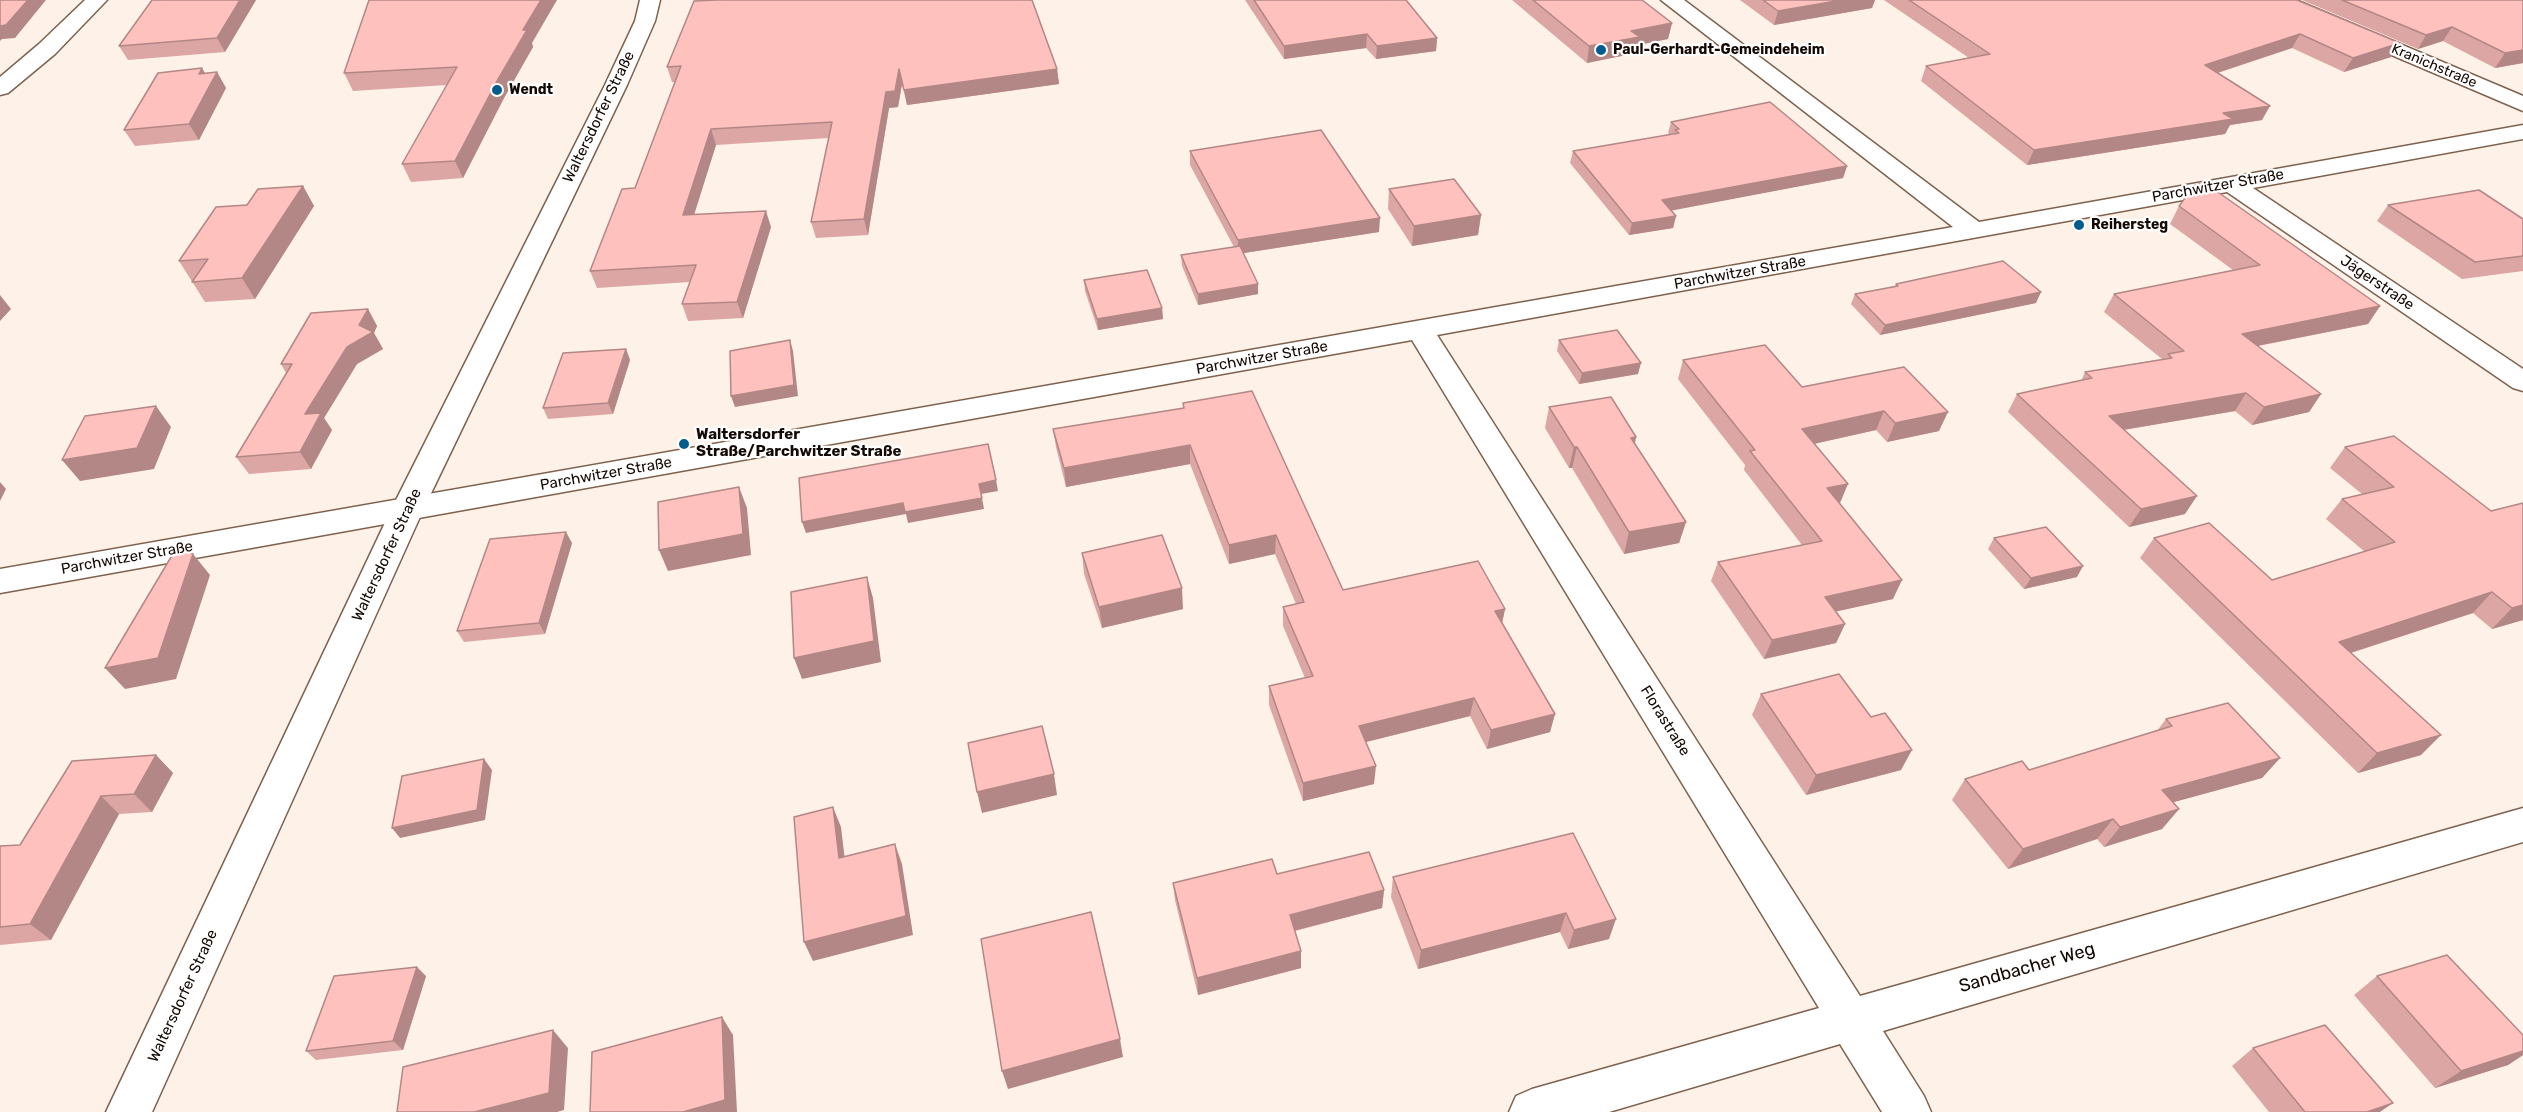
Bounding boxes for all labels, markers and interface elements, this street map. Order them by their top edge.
street label: Kranichstraße [2389,40,2479,92]
place label: Paul-Gerhardt-Gemeindeheim [1613,42,1825,58]
marker: Paul-Gerhardt-Gemeindeheim [1594,43,1608,57]
street label: Waltersdorfer Straße [559,48,639,186]
place label: Wendt [509,82,553,98]
marker: Wendt [490,83,504,97]
street label: Parchwitzer Straße [2151,166,2285,206]
place label: Reihersteg [2091,217,2168,233]
marker: Reihersteg [2072,218,2086,232]
street label: Jägerstraße [2337,252,2417,314]
street label: Parchwitzer Straße [1673,253,1807,293]
street label: Parchwitzer Straße [1195,338,1329,378]
place label: Waltersdorfer Straße/Parchwitzer Straße [696,426,901,461]
marker: Waltersdorfer Straße/Parchwitzer Straße [677,437,691,451]
street label: Parchwitzer Straße [539,454,673,494]
street label: Waltersdorfer Straße [348,486,426,624]
street label: Parchwitzer Straße [60,538,194,578]
street label: Florastraße [1636,683,1694,759]
street label: Waltersdorfer Straße [144,927,222,1065]
street label: Sandbacher Weg [1956,938,2098,998]

